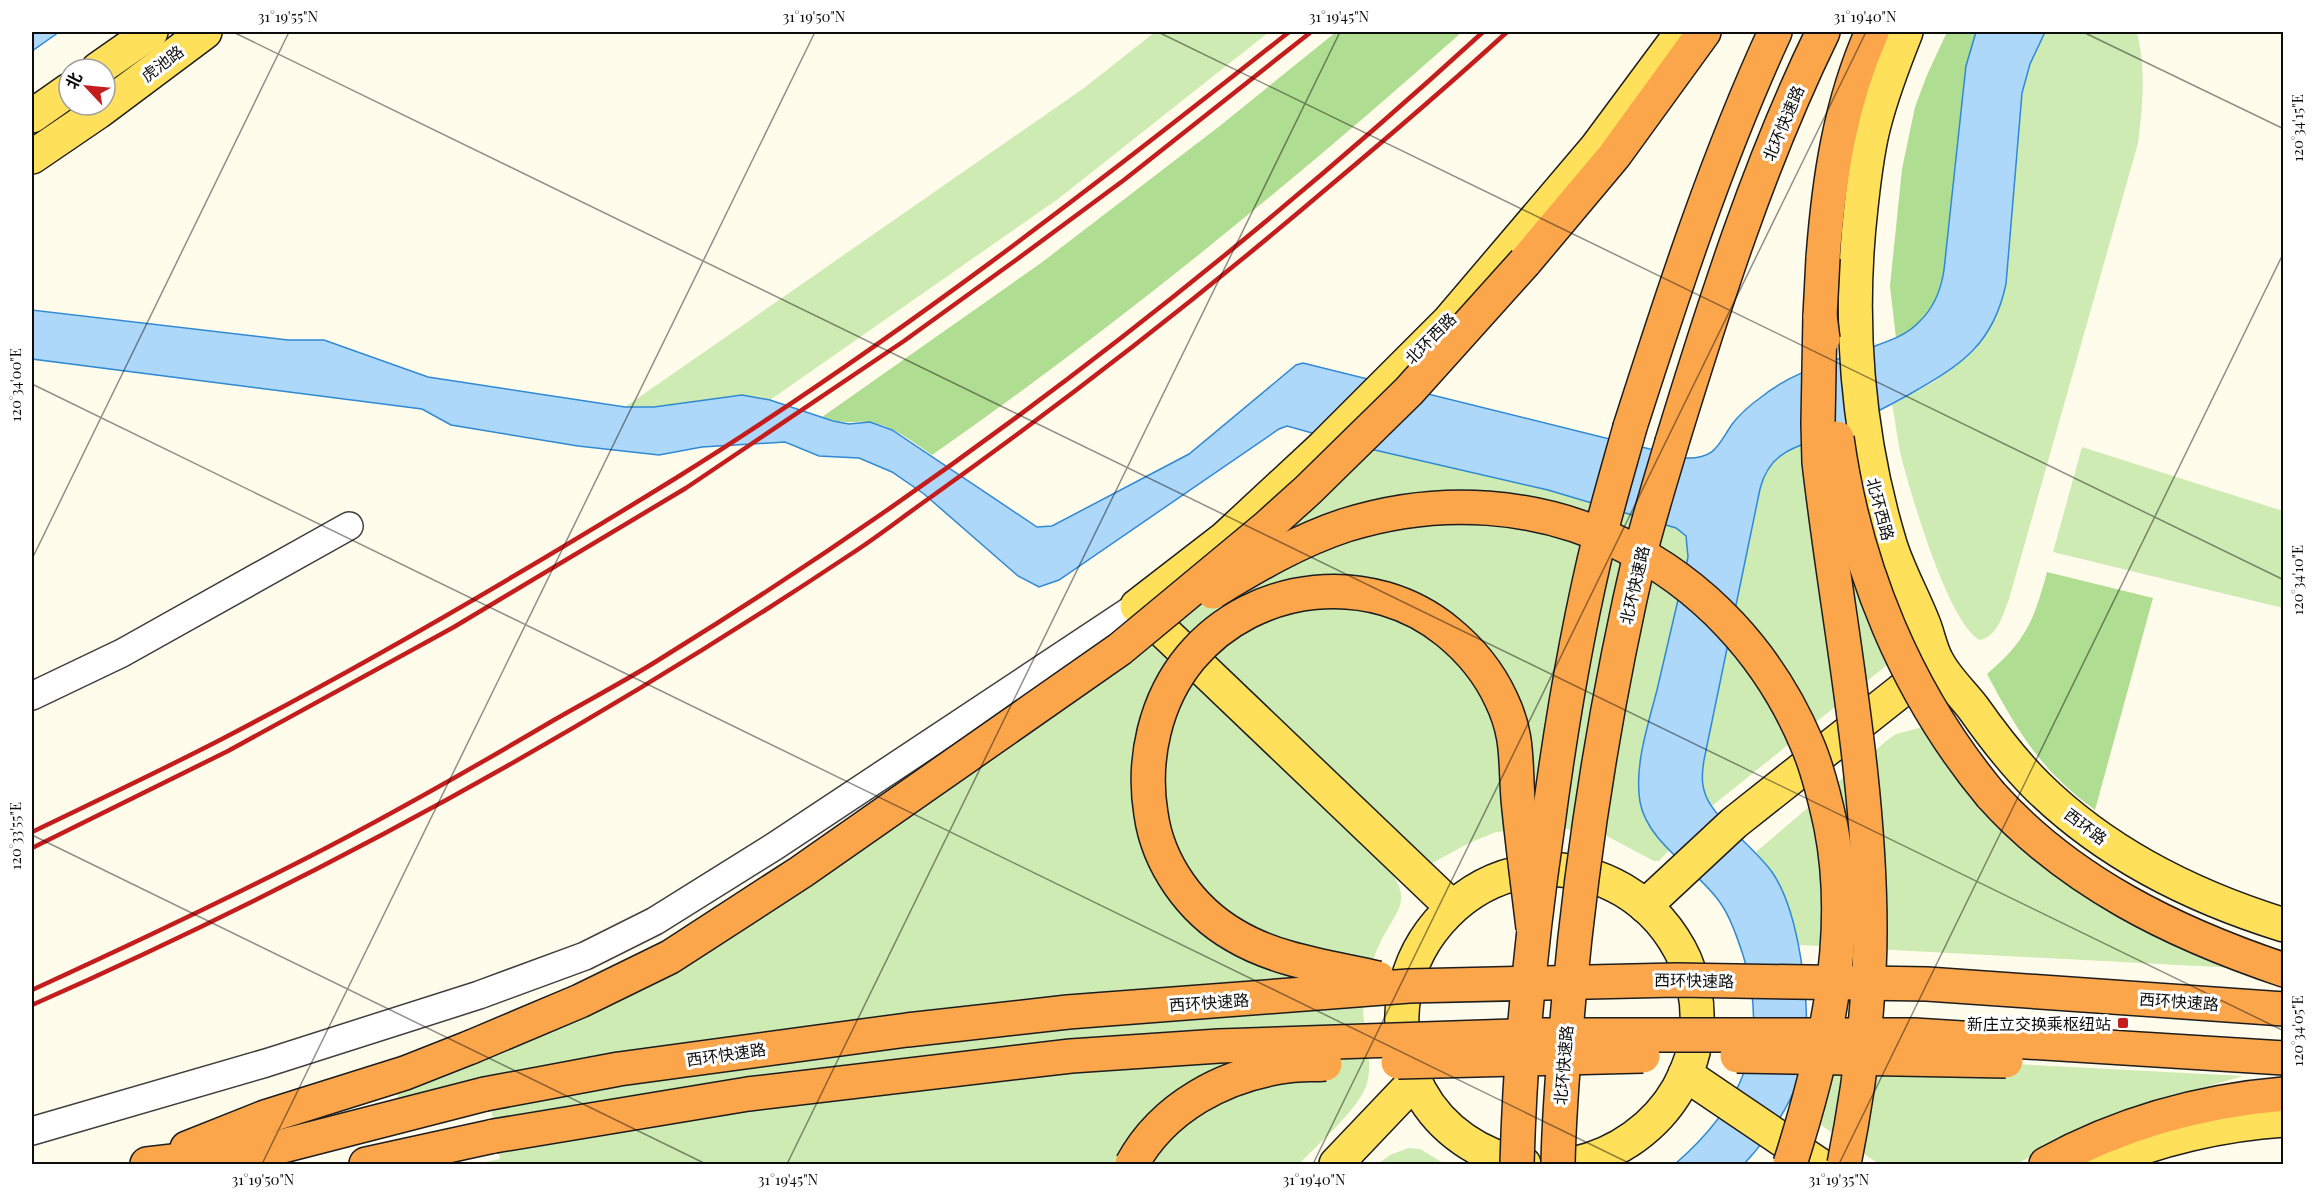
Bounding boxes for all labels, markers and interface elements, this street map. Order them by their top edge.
text: 31°19'55"N [258,6,319,26]
text: 31°19'50"N [783,6,846,26]
text: 31°19'45"N [1309,6,1370,26]
text: 31°19'40"N [1834,6,1897,26]
street label: 虎池路 [137,40,187,86]
north arrow [57,57,117,117]
text: 北 [60,68,86,92]
street label: 北环快速路 [1758,82,1808,164]
text: 120°34'15"E [2287,94,2307,162]
street label: 北环西路 [1400,308,1460,368]
text: 120°34'00"E [5,348,25,422]
street label: 北环西路 [1863,475,1899,543]
street label: 北环快速路 [1615,544,1653,626]
text: 120°34'10"E [2287,545,2307,615]
text: 120°33'55"E [5,802,25,870]
street label: 西环路 [2061,803,2111,849]
street label: 西环快速路 [1654,969,1734,991]
street label: 西环快速路 [2138,988,2220,1014]
street label: 西环快速路 [1168,989,1250,1015]
text: 120°34'05"E [2287,995,2307,1067]
place label: 新庄立交换乘枢纽站 [1967,1013,2111,1034]
marker: 新庄立交换乘枢纽站 [2116,1016,2130,1030]
street label: 北环快速路 [1549,1024,1577,1106]
street label: 西环快速路 [685,1038,767,1070]
text: 31°19'50"N [232,1169,295,1189]
text: 31°19'45"N [758,1169,819,1189]
text: 31°19'40"N [1283,1169,1346,1189]
text: 31°19'35"N [1809,1169,1870,1189]

